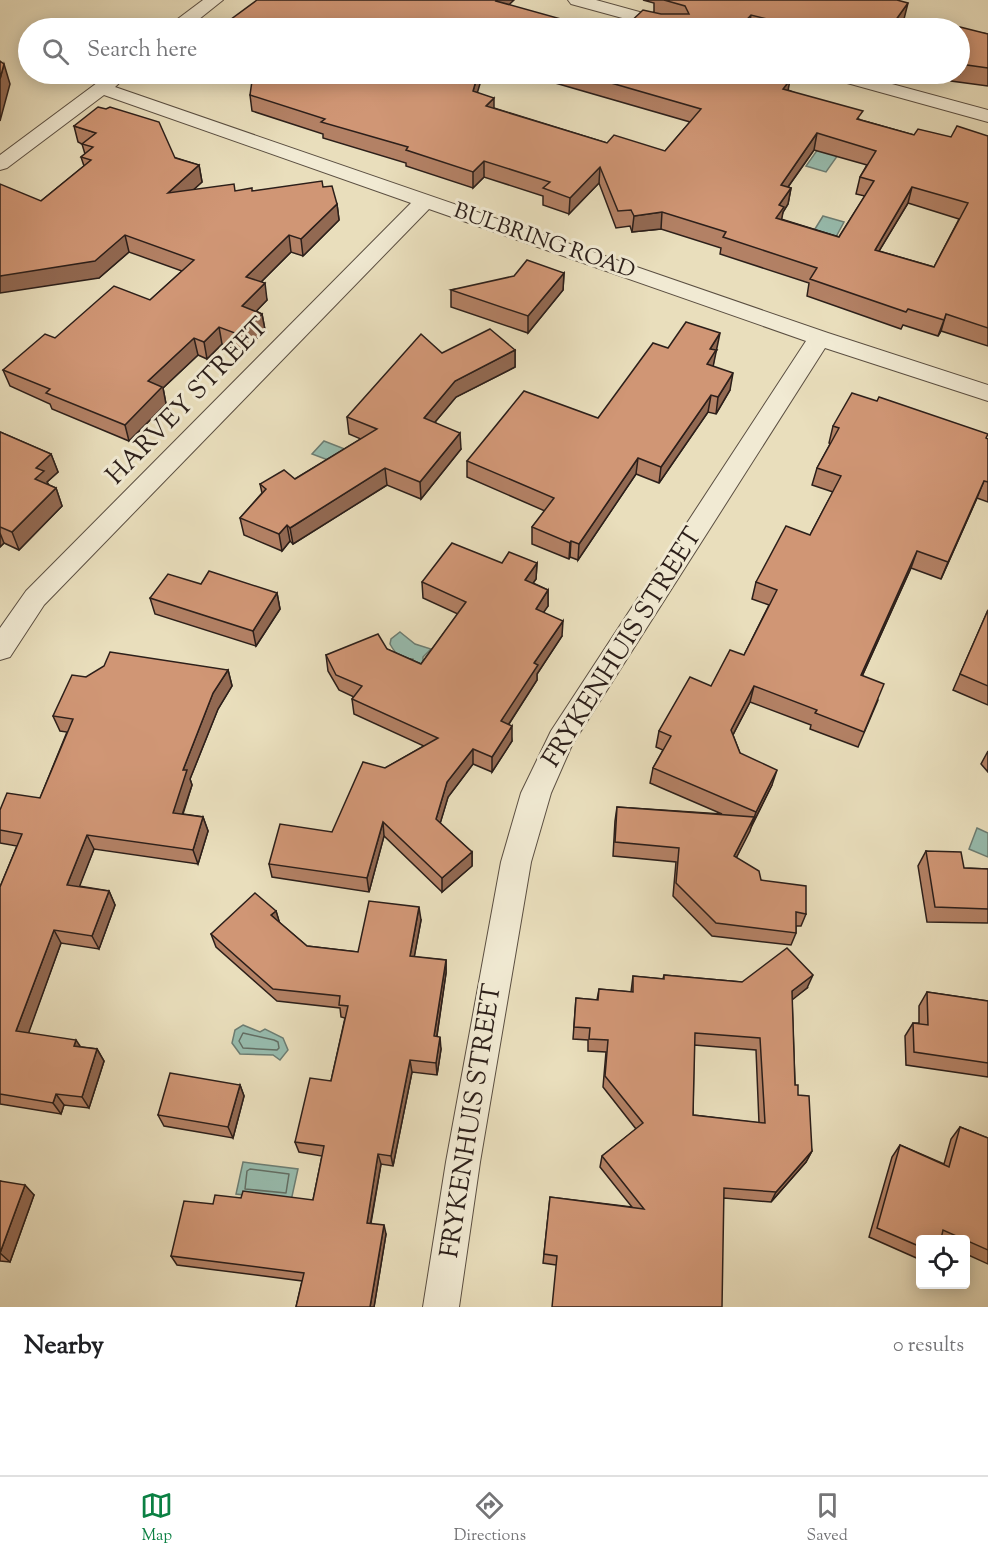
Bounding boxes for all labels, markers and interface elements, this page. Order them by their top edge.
search box [18,18,970,84]
icon: search [39,35,72,68]
text: Search here [87,35,197,67]
street label: BULBRING ROAD [449,196,639,288]
street label: HARVEY STREET [98,310,278,494]
street label: FRYKENHUIS STREET [534,521,712,775]
street label: FRYKENHUIS STREET [432,981,512,1261]
map controls [916,1235,970,1289]
button: locate [916,1235,970,1289]
text: Nearby [24,1328,104,1365]
text: 0 results [893,1332,964,1361]
tab: Map [140,1489,173,1548]
tab: Directions [454,1489,526,1548]
tab: Saved [807,1489,848,1548]

